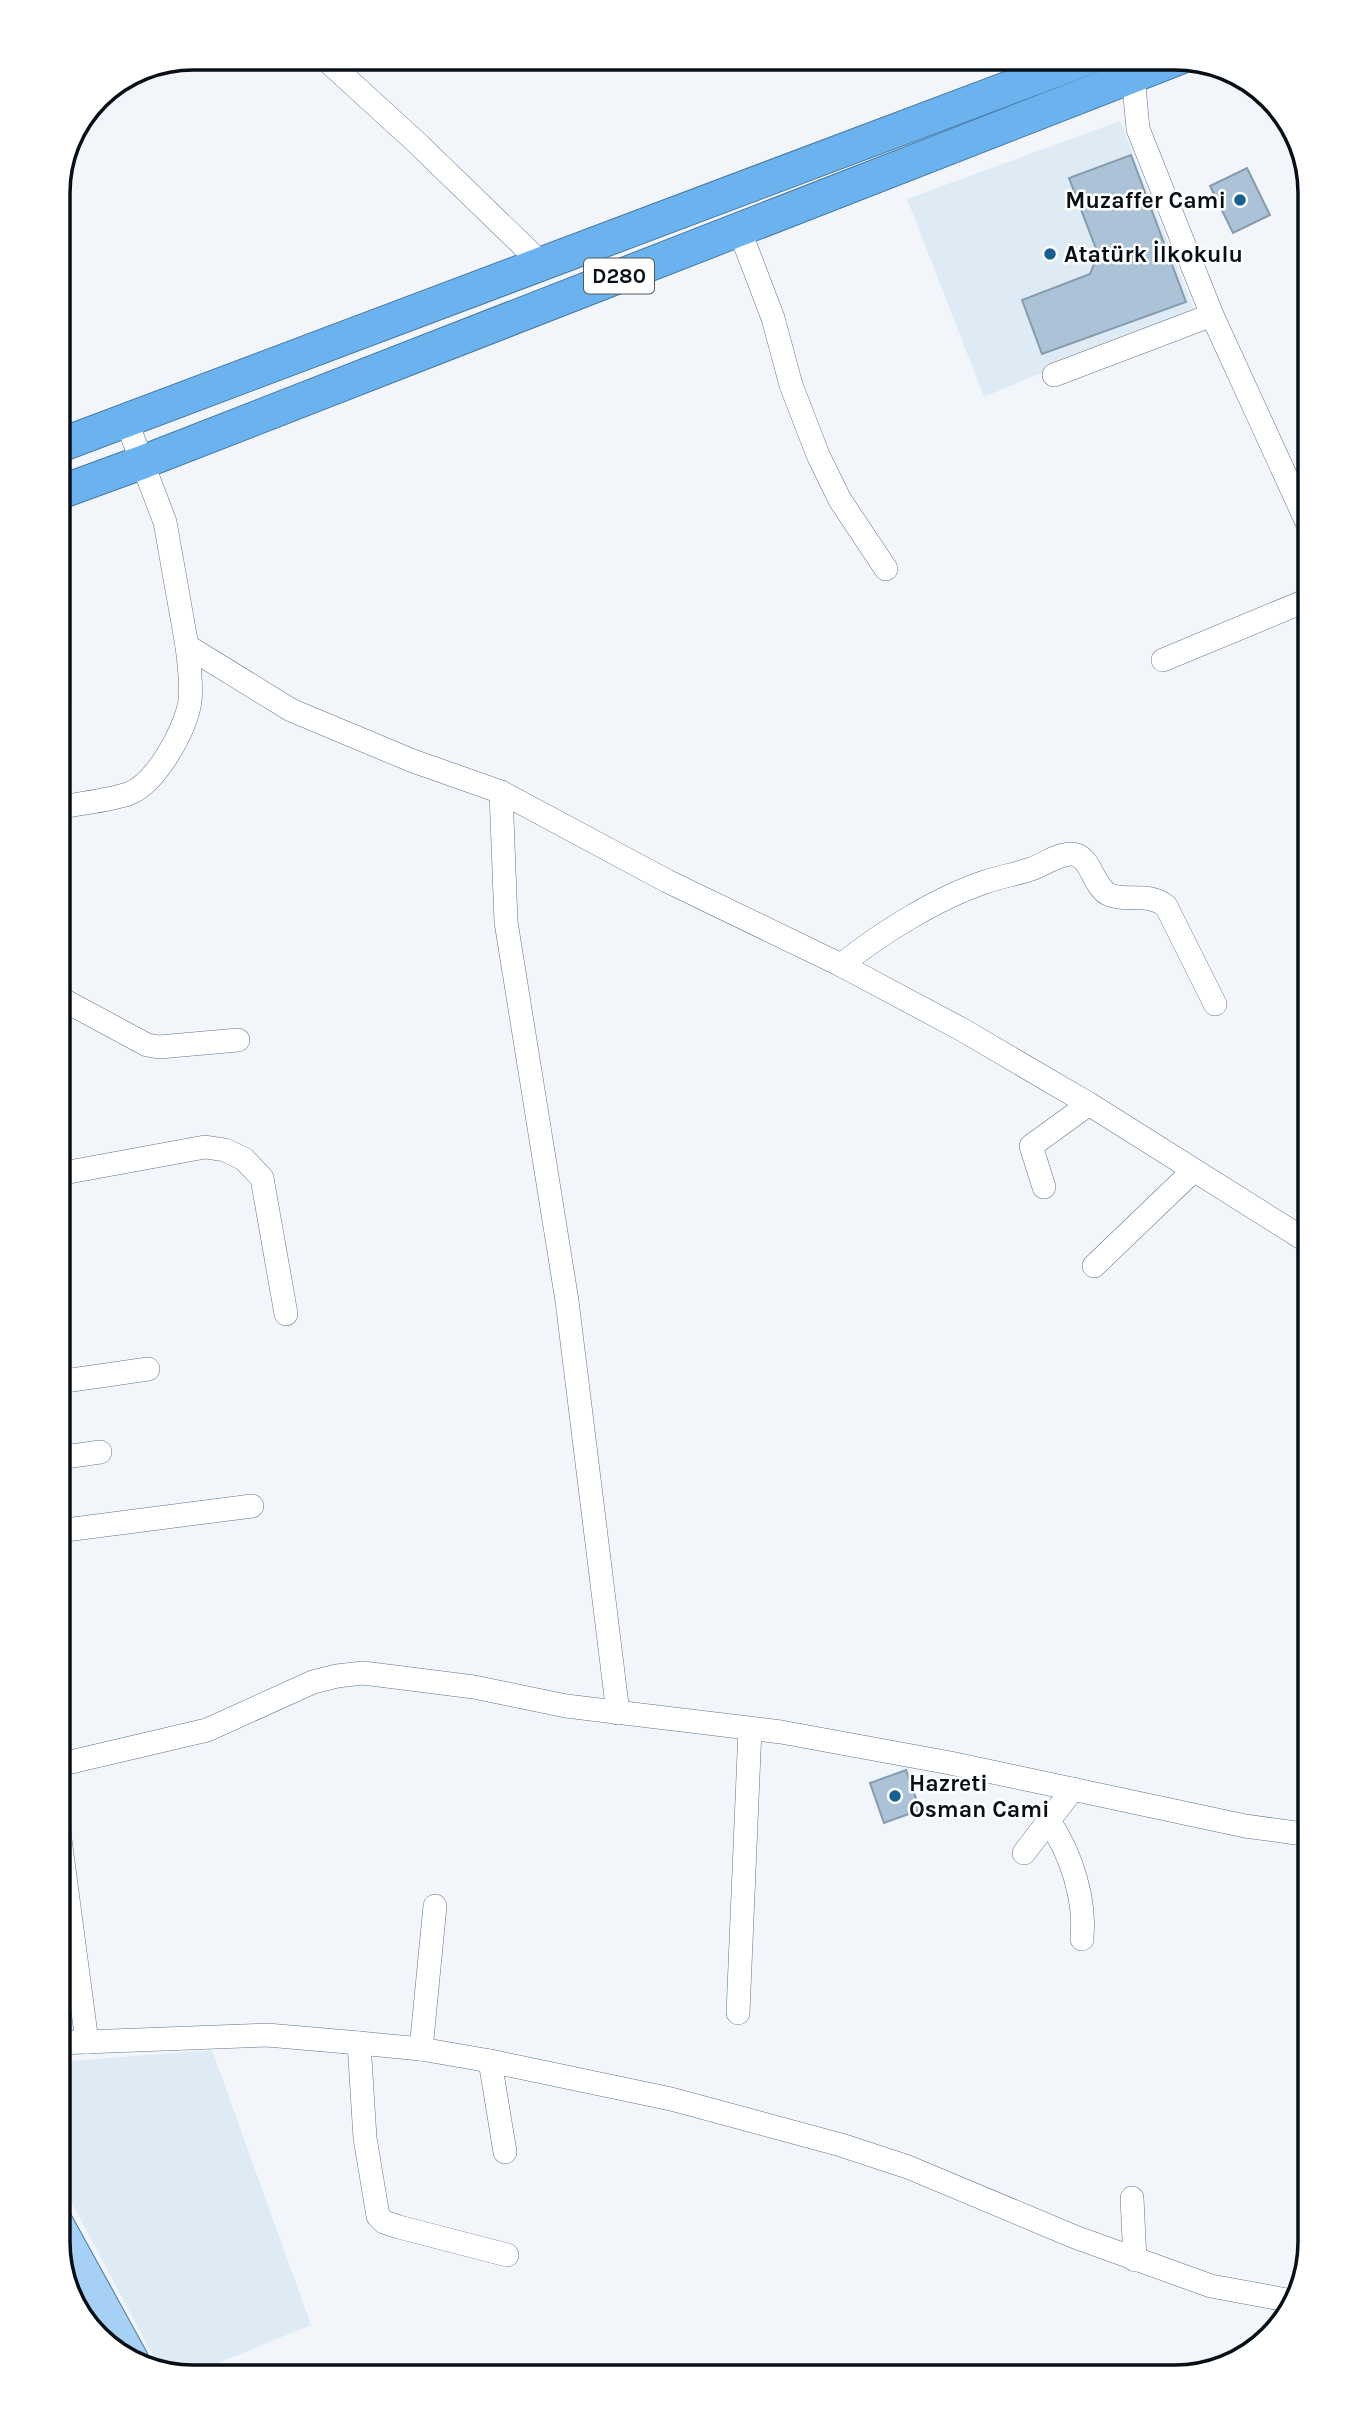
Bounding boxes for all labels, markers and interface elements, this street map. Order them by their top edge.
place label: Muzaffer Cami [1065,187,1226,214]
marker: Muzaffer Cami [1232,192,1248,208]
place label: Atatürk İlkokulu [1064,240,1243,268]
marker: Atatürk İlkokulu [1042,246,1058,262]
road number: D280 [584,258,654,294]
place label: Hazreti Osman Cami [909,1770,1050,1823]
marker: Hazreti Osman Cami [887,1788,903,1804]

